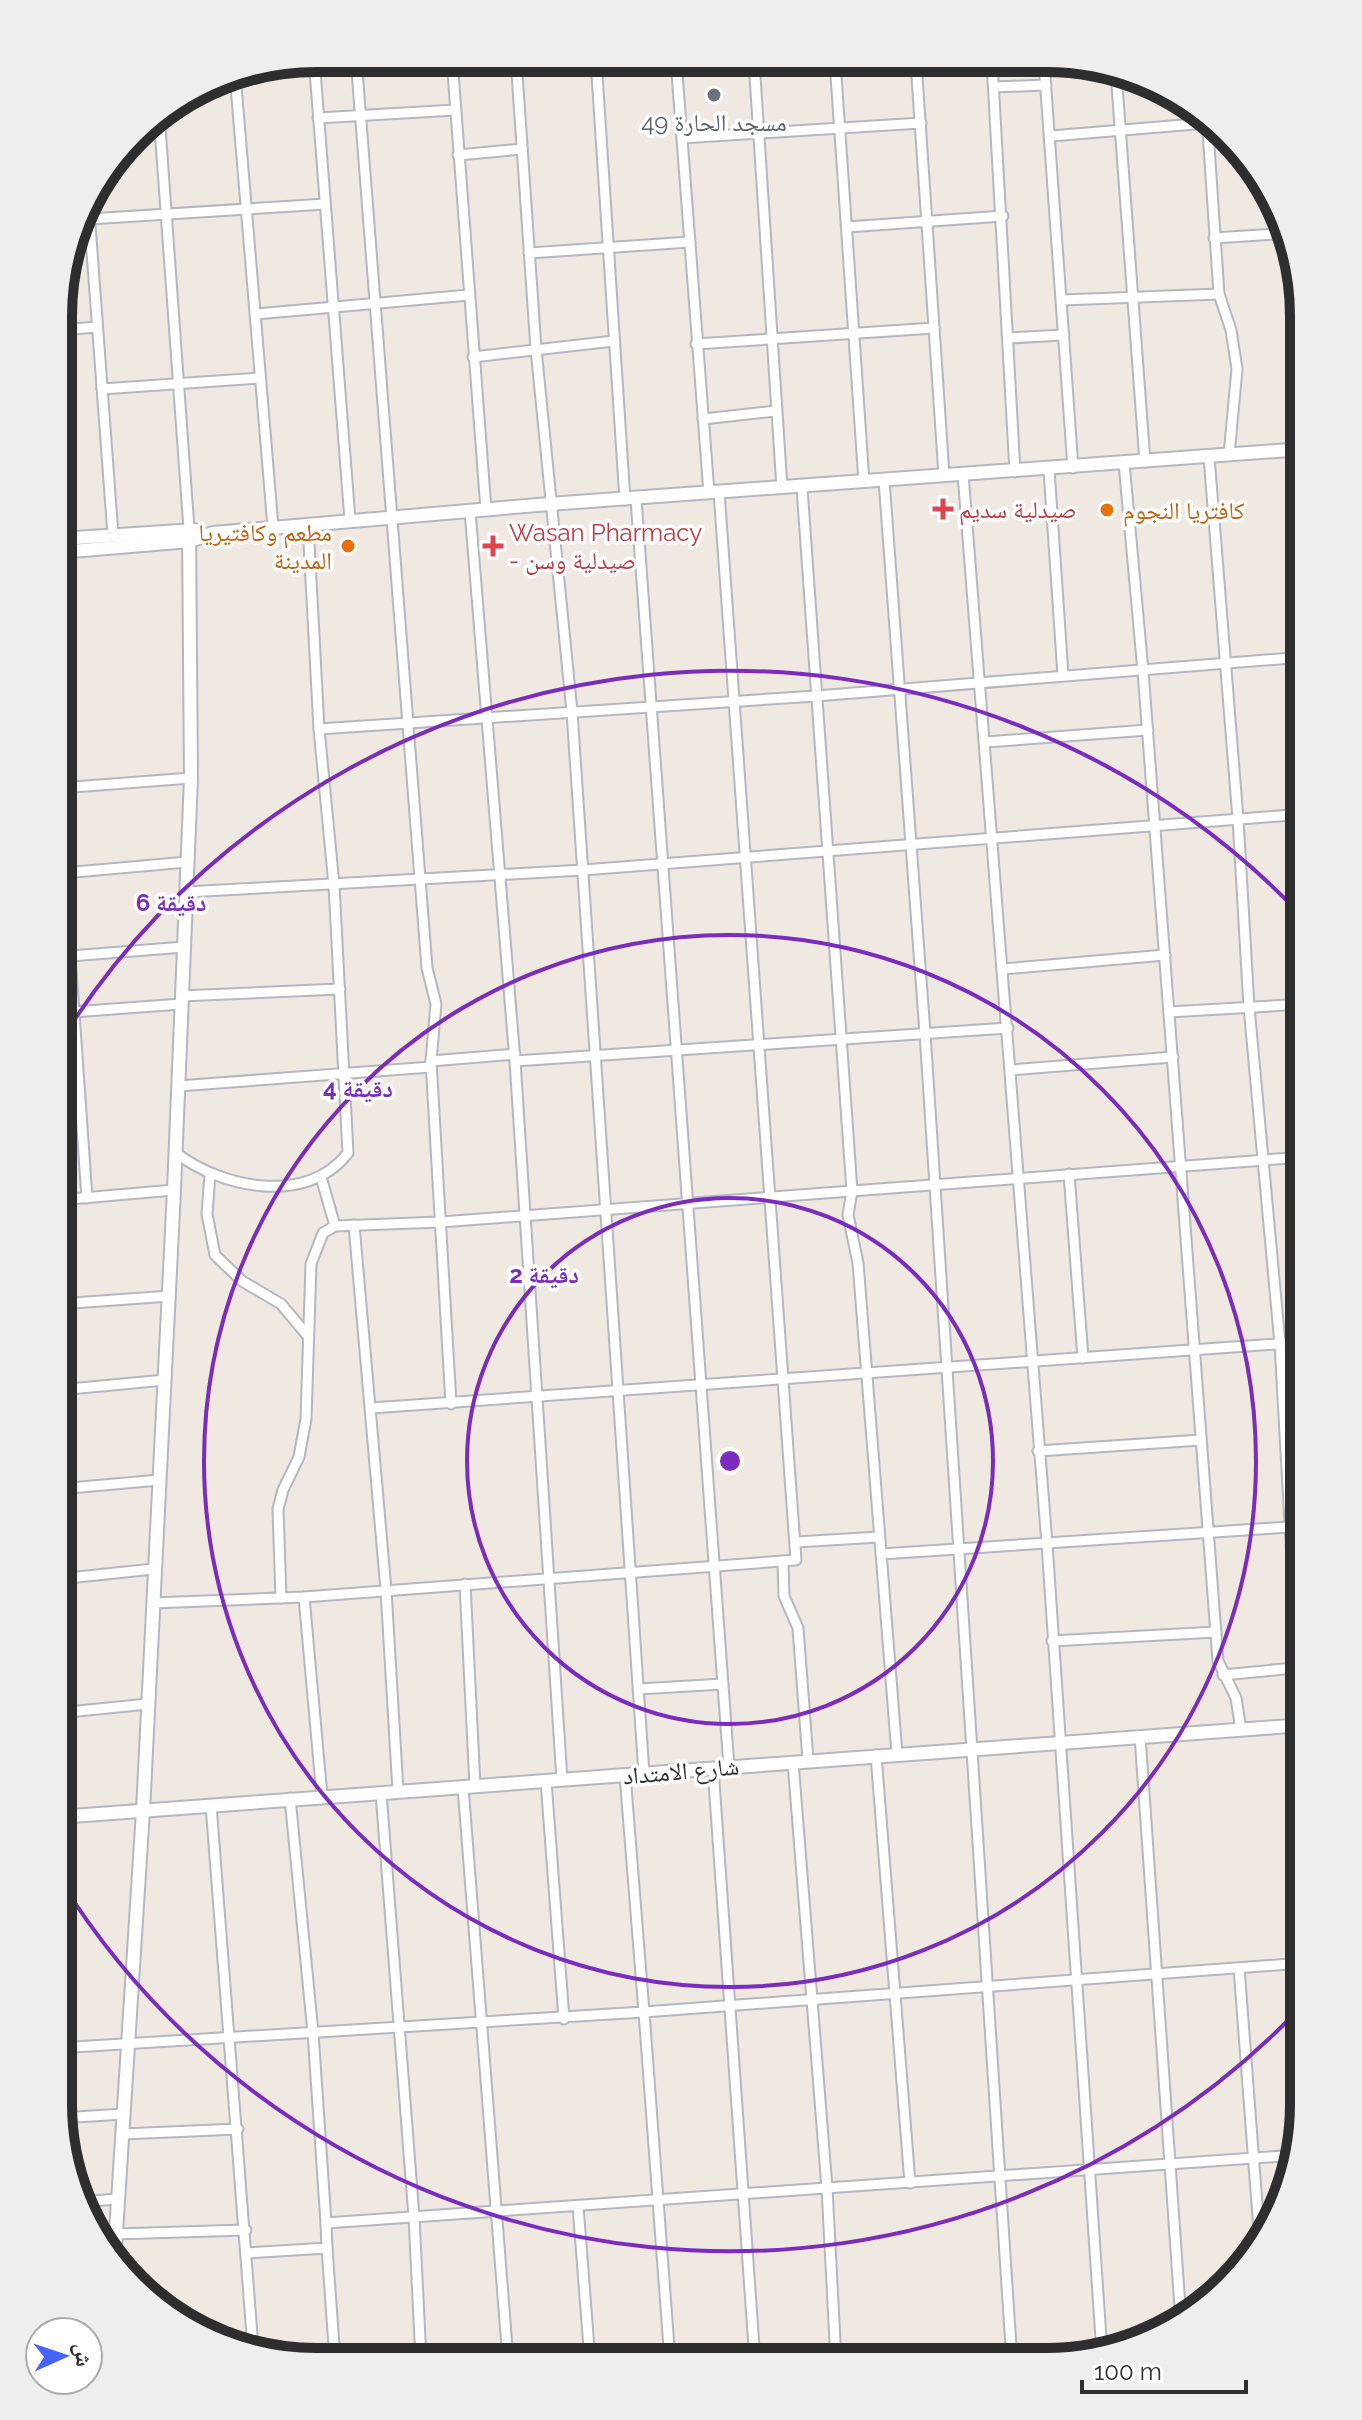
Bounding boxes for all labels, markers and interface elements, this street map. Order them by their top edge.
marker: مسجد الحارة 49 [705,86,723,104]
place label: مسجد الحارة 49 [641,108,787,137]
place label: صيدلية سديم [959,495,1077,526]
place label: كافتريا النجوم [1123,496,1245,527]
marker: صيدلية سديم [934,500,952,518]
marker: كافتريا النجوم [1098,501,1116,519]
place label: مطعم وكافتيريا المدينة [199,518,332,575]
place label: Wasan Pharmacy - صيدلية وسن [509,518,702,575]
marker: مطعم وكافتيريا المدينة [339,537,357,555]
marker: Wasan Pharmacy - صيدلية وسن [484,537,502,555]
text: 6 دقيقة [136,888,206,917]
text: 4 دقيقة [323,1074,393,1103]
text: 2 دقيقة [509,1260,579,1289]
centre of rings [716,1447,744,1475]
street label: شارع الامتداد [622,1751,740,1792]
north arrow [24,2316,104,2396]
text: ش [69,2343,98,2367]
scale bar [1082,2344,1246,2394]
text: 100 m [1094,2357,1162,2386]

